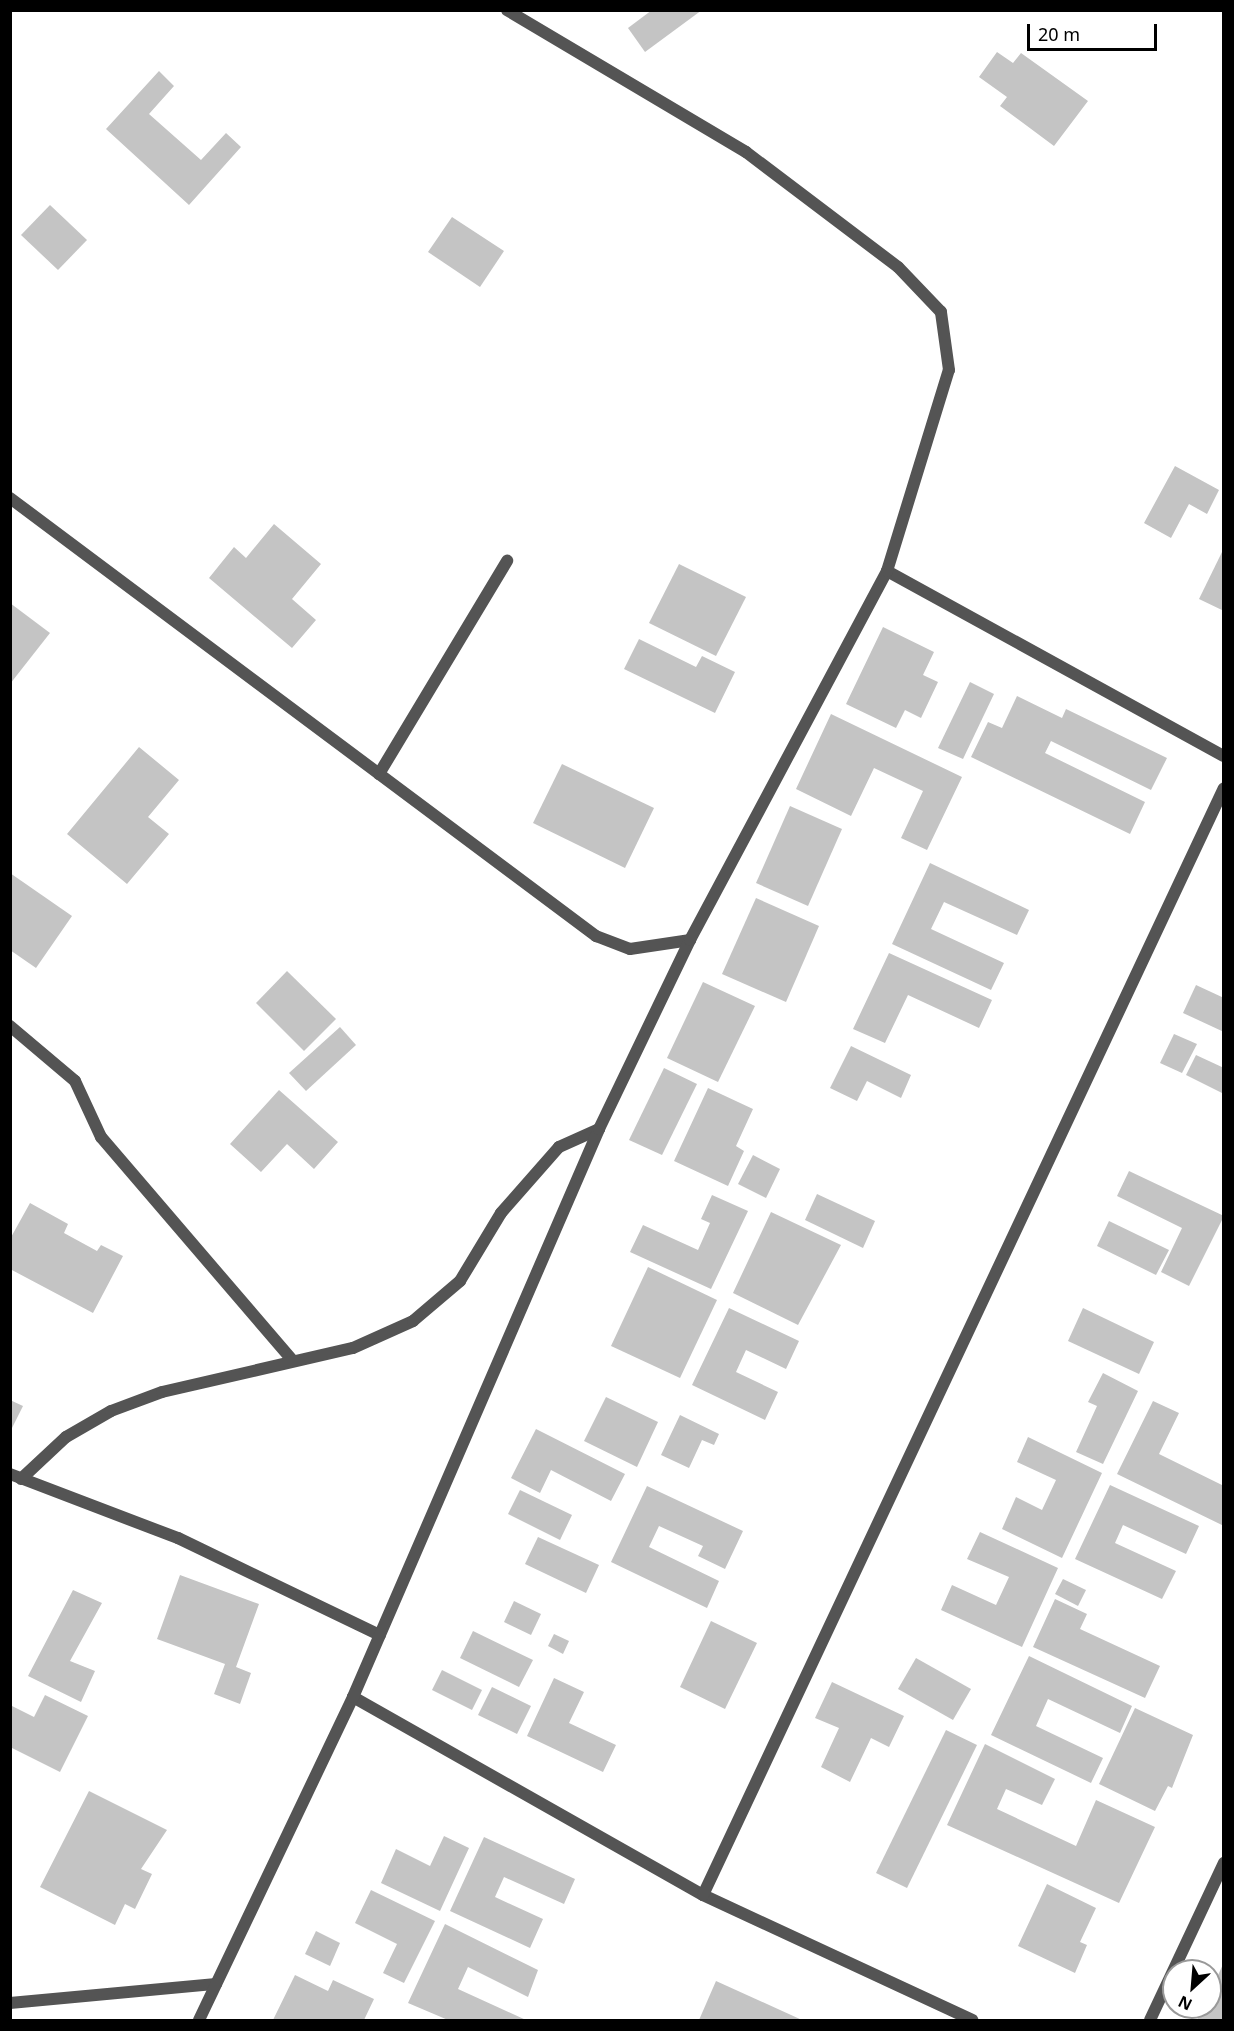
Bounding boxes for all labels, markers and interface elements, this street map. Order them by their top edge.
scale bar [1030,12,1160,50]
text: 20 m [1038,22,1080,46]
north arrow [1162,1959,1222,2019]
text: N [1174,1991,1196,2016]

